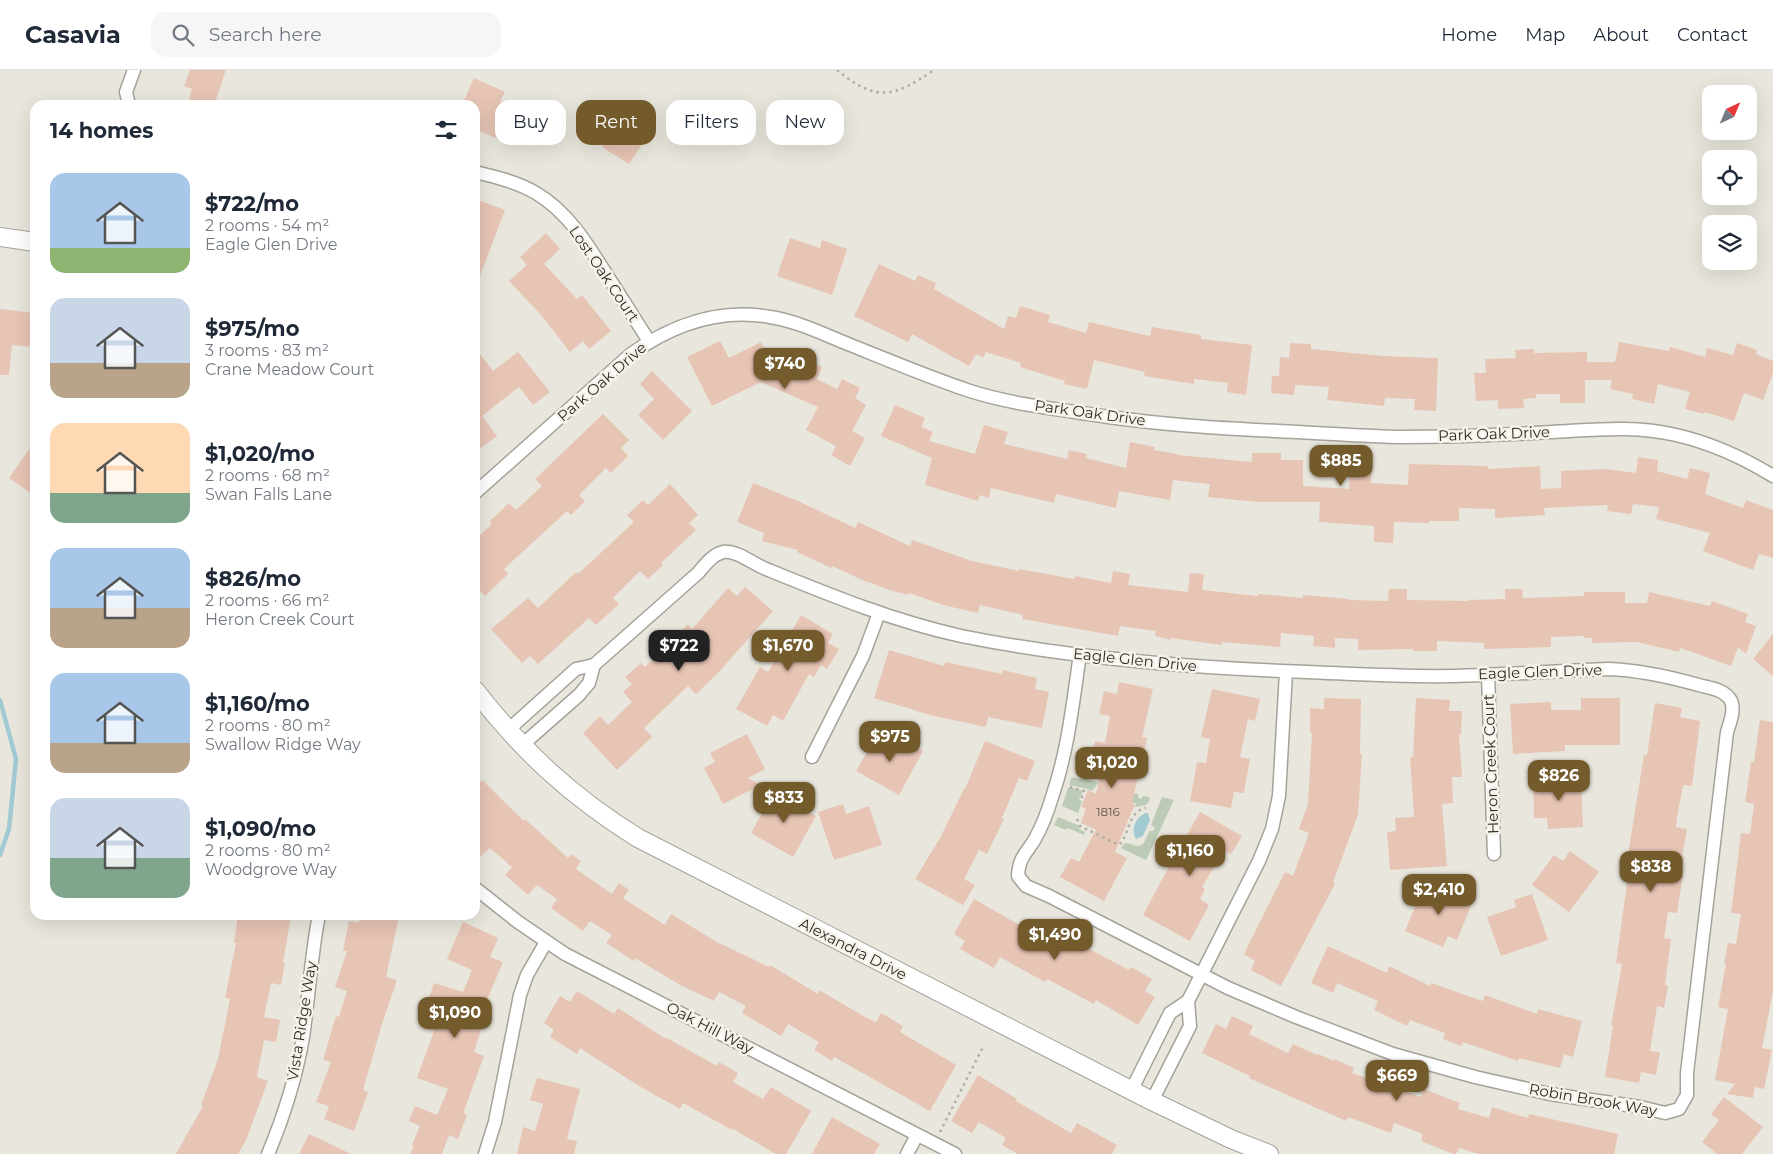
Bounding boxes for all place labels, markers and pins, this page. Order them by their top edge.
pin: $740 [755,348,815,390]
pin: $885 [1311,444,1371,487]
pin: $722 [649,630,709,672]
pin: $1,670 [747,630,829,672]
pin: $975 [860,720,920,763]
pin: $1,020 [1071,746,1153,789]
pin: $826 [1529,760,1589,802]
pin: $833 [754,782,814,824]
pin: $1,160 [1149,834,1231,877]
pin: $838 [1621,850,1681,893]
pin: $2,410 [1398,874,1480,916]
pin: $1,490 [1014,918,1096,961]
pin: $1,090 [414,996,496,1039]
pin: $669 [1367,1060,1427,1102]

